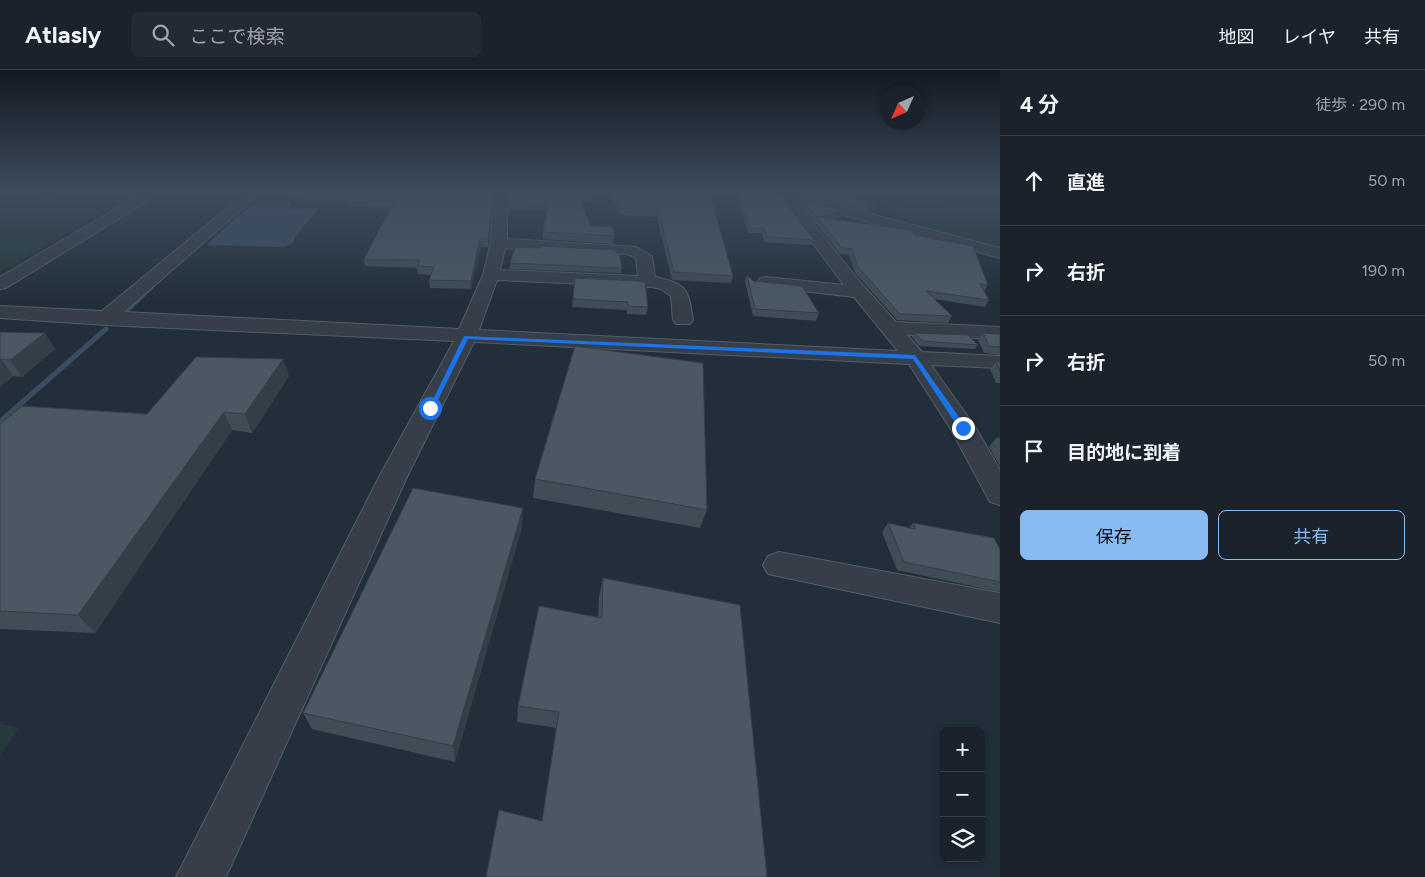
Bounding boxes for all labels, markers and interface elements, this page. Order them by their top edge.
search box [131,12,481,57]
text: Atlasly [25,20,101,49]
icon: search [149,21,177,49]
text: ここで検索 [189,25,284,48]
text: 地図 [1219,26,1255,48]
text: レイヤ [1283,26,1336,48]
text: 共有 [1364,26,1400,48]
north arrow [880,85,925,130]
text: 4 分 [1020,92,1059,117]
text: 徒歩 · 290 m [1315,95,1405,114]
icon: ahead [1020,167,1048,195]
text: 直進 [1067,171,1105,194]
text: 50 m [1368,171,1405,190]
icon: right [1020,257,1048,285]
text: 右折 [1067,261,1105,284]
text: 190 m [1362,261,1405,280]
icon: right [1020,347,1048,375]
text: 右折 [1067,351,1105,374]
text: 50 m [1368,351,1405,370]
route start [419,397,442,420]
route end [952,417,975,440]
icon: arrive [1020,437,1048,465]
text: 目的地に到着 [1067,441,1181,464]
button: 保存 [1020,510,1208,560]
button: 共有 [1218,510,1405,560]
map controls [940,727,985,862]
button: + [940,727,985,772]
button: − [940,772,985,817]
button: layers [940,817,985,862]

